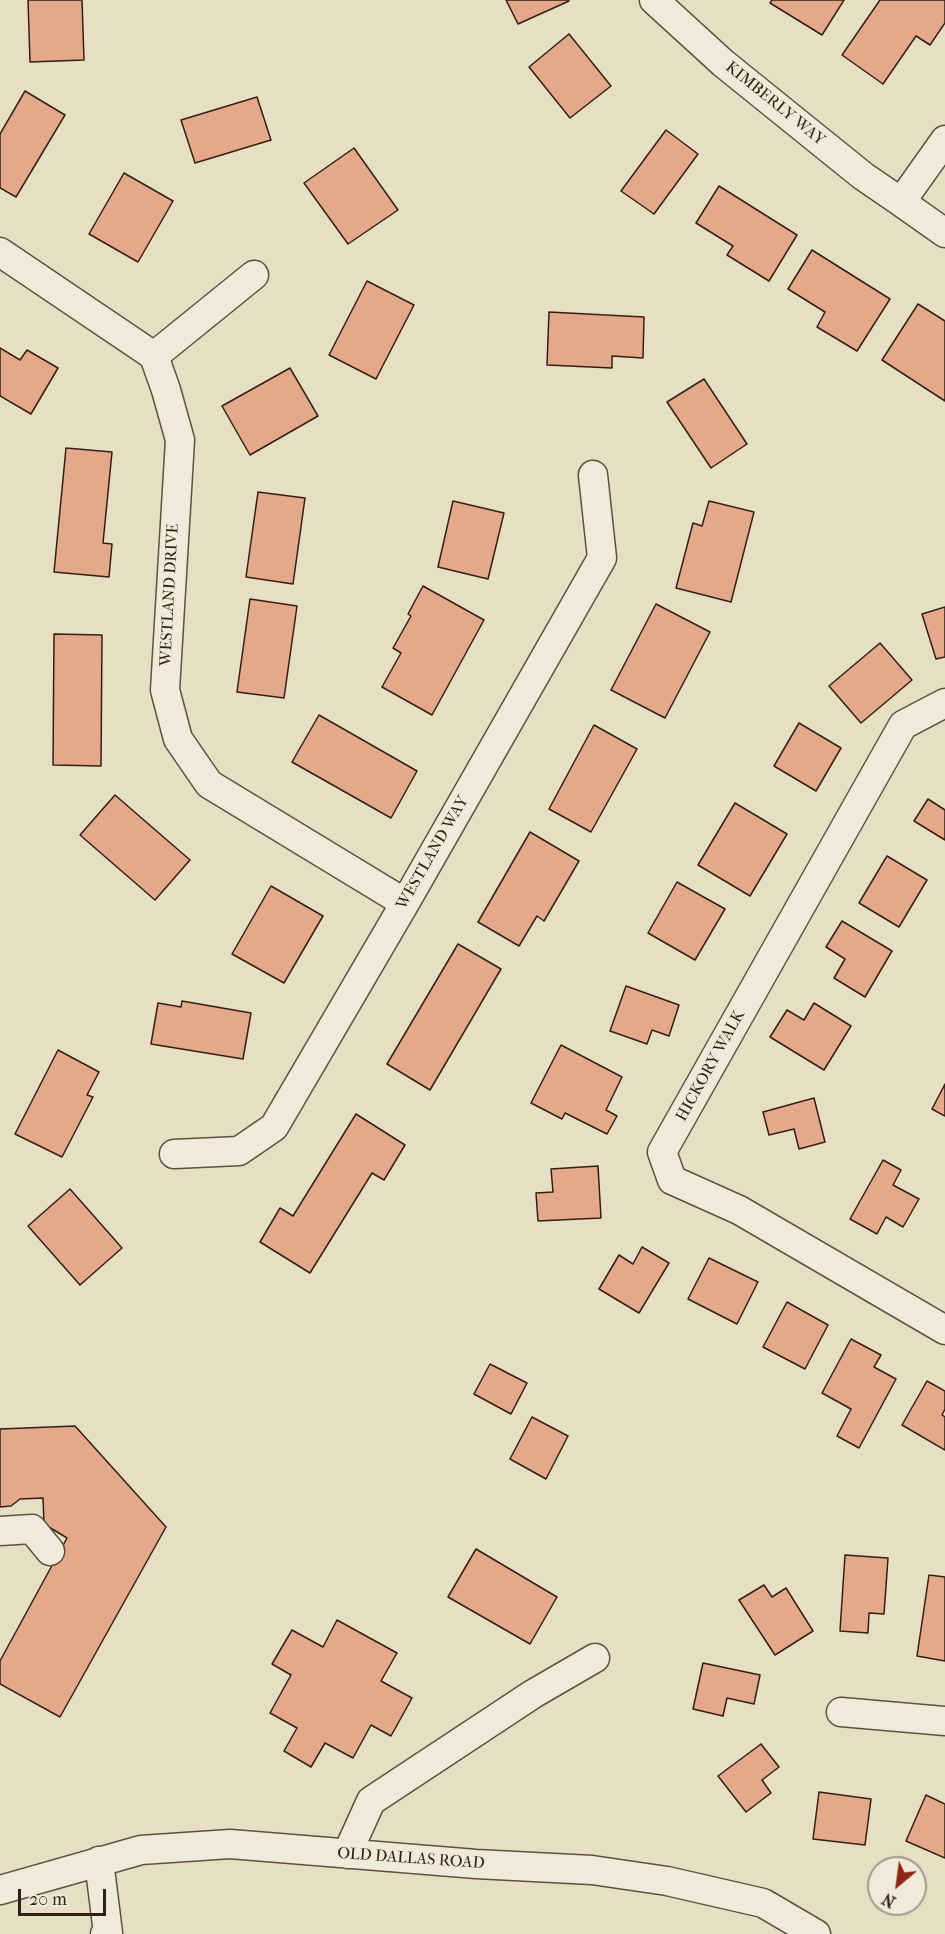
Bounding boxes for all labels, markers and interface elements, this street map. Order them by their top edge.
street label: KIMBERLY WAY [721,58,829,150]
street label: WESTLAND DRIVE [157,523,183,667]
street label: WESTLAND WAY [393,793,473,913]
street label: HICKORY WALK [672,1007,750,1125]
street label: OLD DALLAS ROAD [337,1844,485,1874]
north arrow [867,1856,927,1916]
scale bar [21,1877,110,1915]
text: 20 m [29,1889,67,1910]
text: N [879,1889,899,1912]

